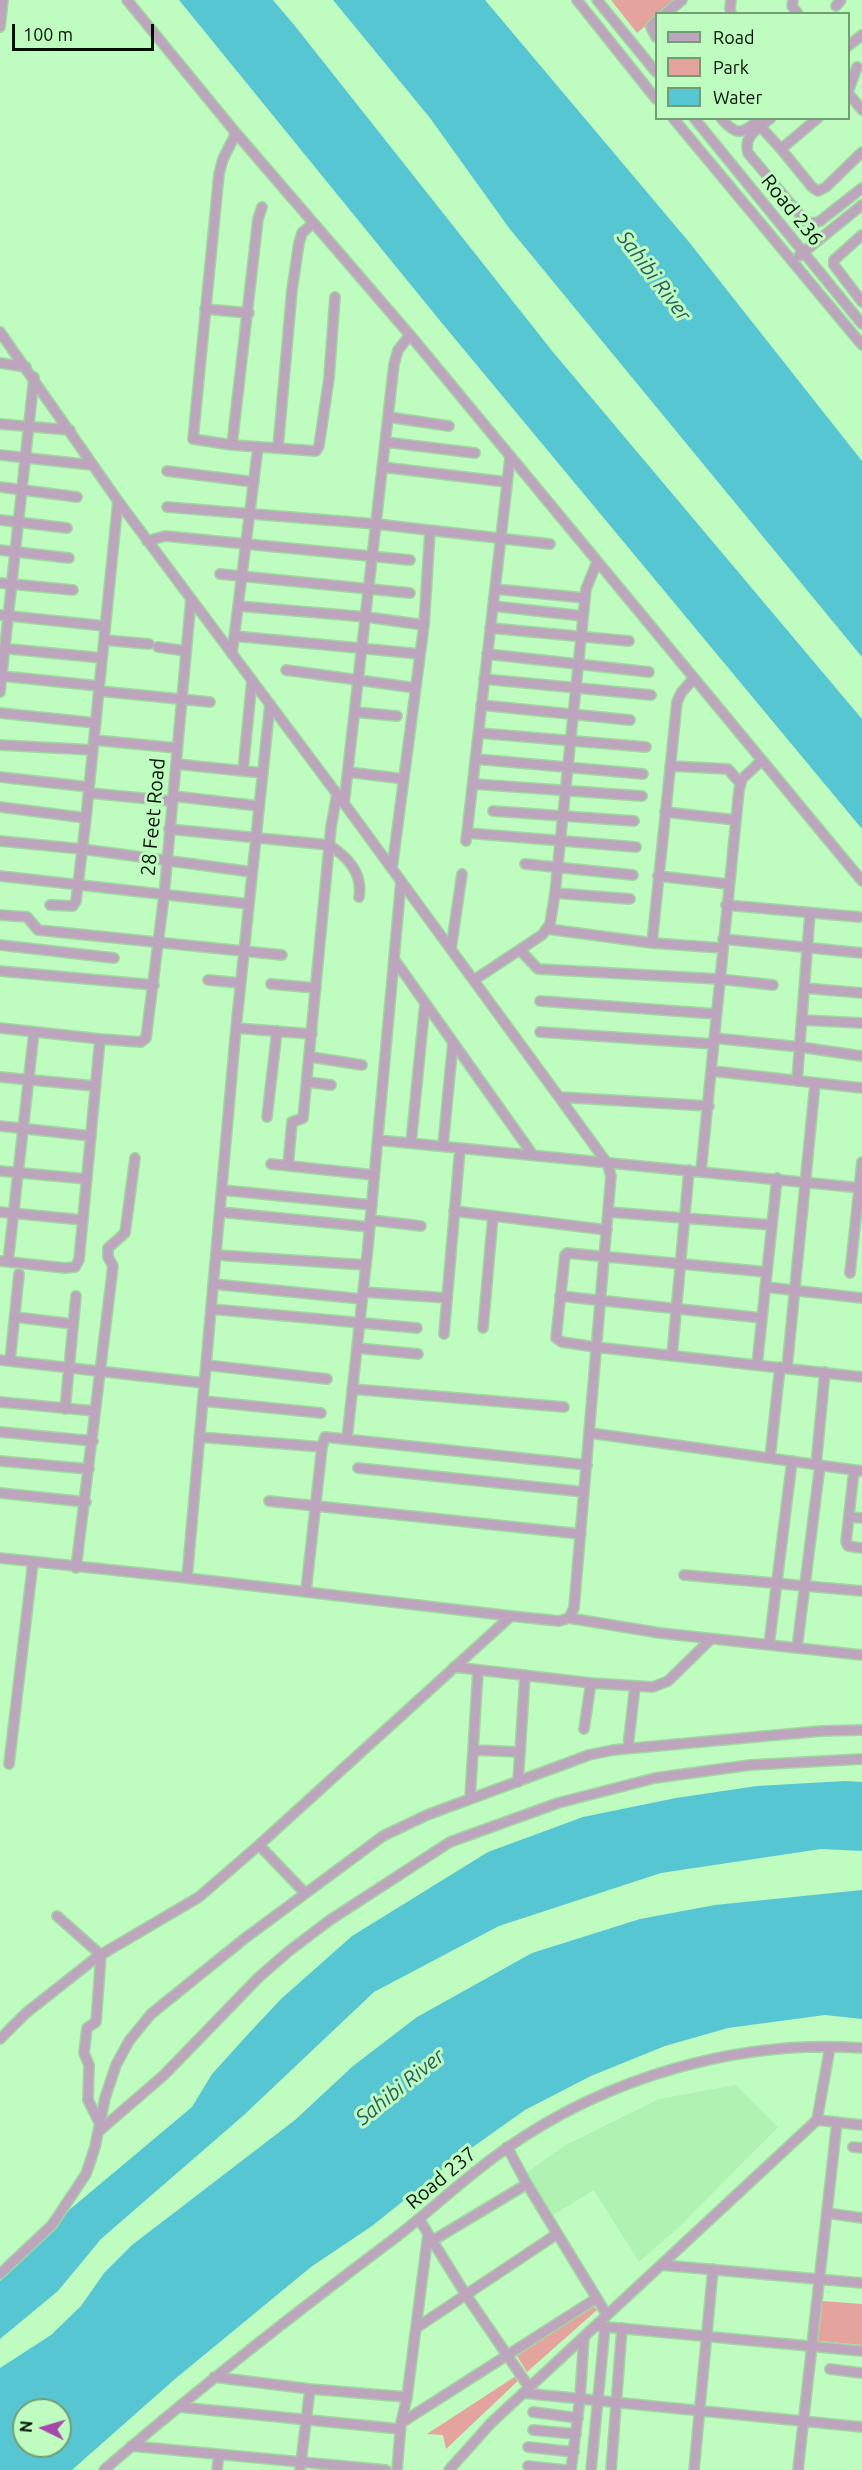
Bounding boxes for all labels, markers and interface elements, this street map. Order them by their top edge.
scale bar [15,12,158,50]
legend [655,12,850,120]
text: 100 m [23,24,73,44]
text: Road [713,27,755,47]
text: Park [713,57,749,77]
text: Water [713,87,762,107]
street label: Road 236 [756,170,828,250]
water label: Sahibi River [612,226,696,326]
street label: 28 Feet Road [136,757,170,877]
water label: Sahibi River [350,2044,450,2130]
street label: Road 237 [401,2142,481,2214]
north arrow [12,2398,72,2458]
text: N [17,2420,36,2433]

